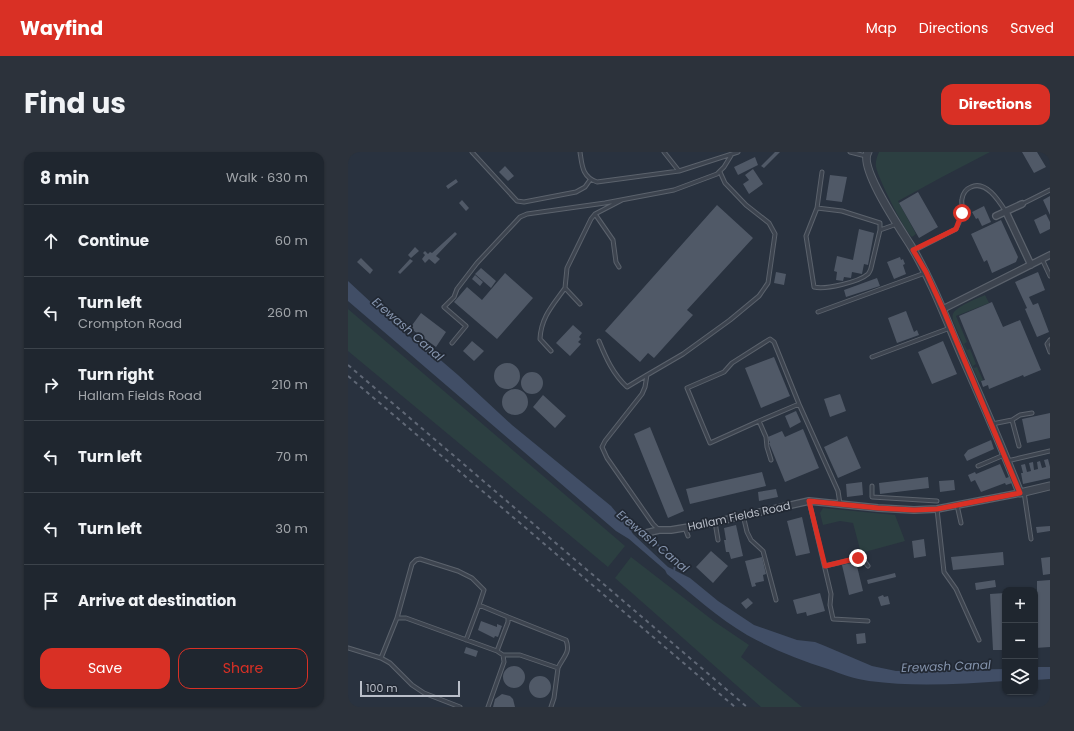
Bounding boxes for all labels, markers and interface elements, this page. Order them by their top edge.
text: Wayfind [20,15,103,42]
text: Map [866,18,897,38]
text: Directions [919,18,988,38]
text: Saved [1010,18,1054,38]
text: Find us [24,84,126,123]
button: Directions [941,84,1050,125]
text: 8 min [40,166,89,190]
text: Walk · 630 m [226,168,308,187]
route start [953,204,971,222]
icon: ahead [40,230,62,252]
text: Continue [78,230,149,251]
text: 60 m [275,231,308,250]
text: Turn left [78,292,142,313]
water label: Erewash Canal [369,293,447,365]
icon: left [40,302,62,324]
text: 260 m [267,303,308,322]
text: Crompton Road [78,314,182,333]
text: Turn right [78,364,154,385]
icon: right [40,374,62,396]
text: 210 m [271,375,308,394]
text: Hallam Fields Road [78,386,202,405]
icon: left [40,446,62,468]
text: Turn left [78,446,142,467]
text: 70 m [276,447,308,466]
street label: Hallam Fields Road [686,497,792,535]
water label: Erewash Canal [613,506,693,576]
icon: left [40,518,62,540]
text: Turn left [78,518,142,539]
text: 30 m [275,519,308,538]
route end [849,549,867,567]
map controls [1002,587,1038,695]
button: + [1002,587,1038,623]
icon: arrive [40,590,62,612]
text: Arrive at destination [78,590,236,611]
button: − [1002,623,1038,659]
button: Save [40,648,170,689]
button: Share [178,648,308,689]
water label: Erewash Canal [901,656,991,676]
button: layers [1002,659,1038,695]
scale bar [360,679,460,698]
text: 100 m [366,680,398,696]

